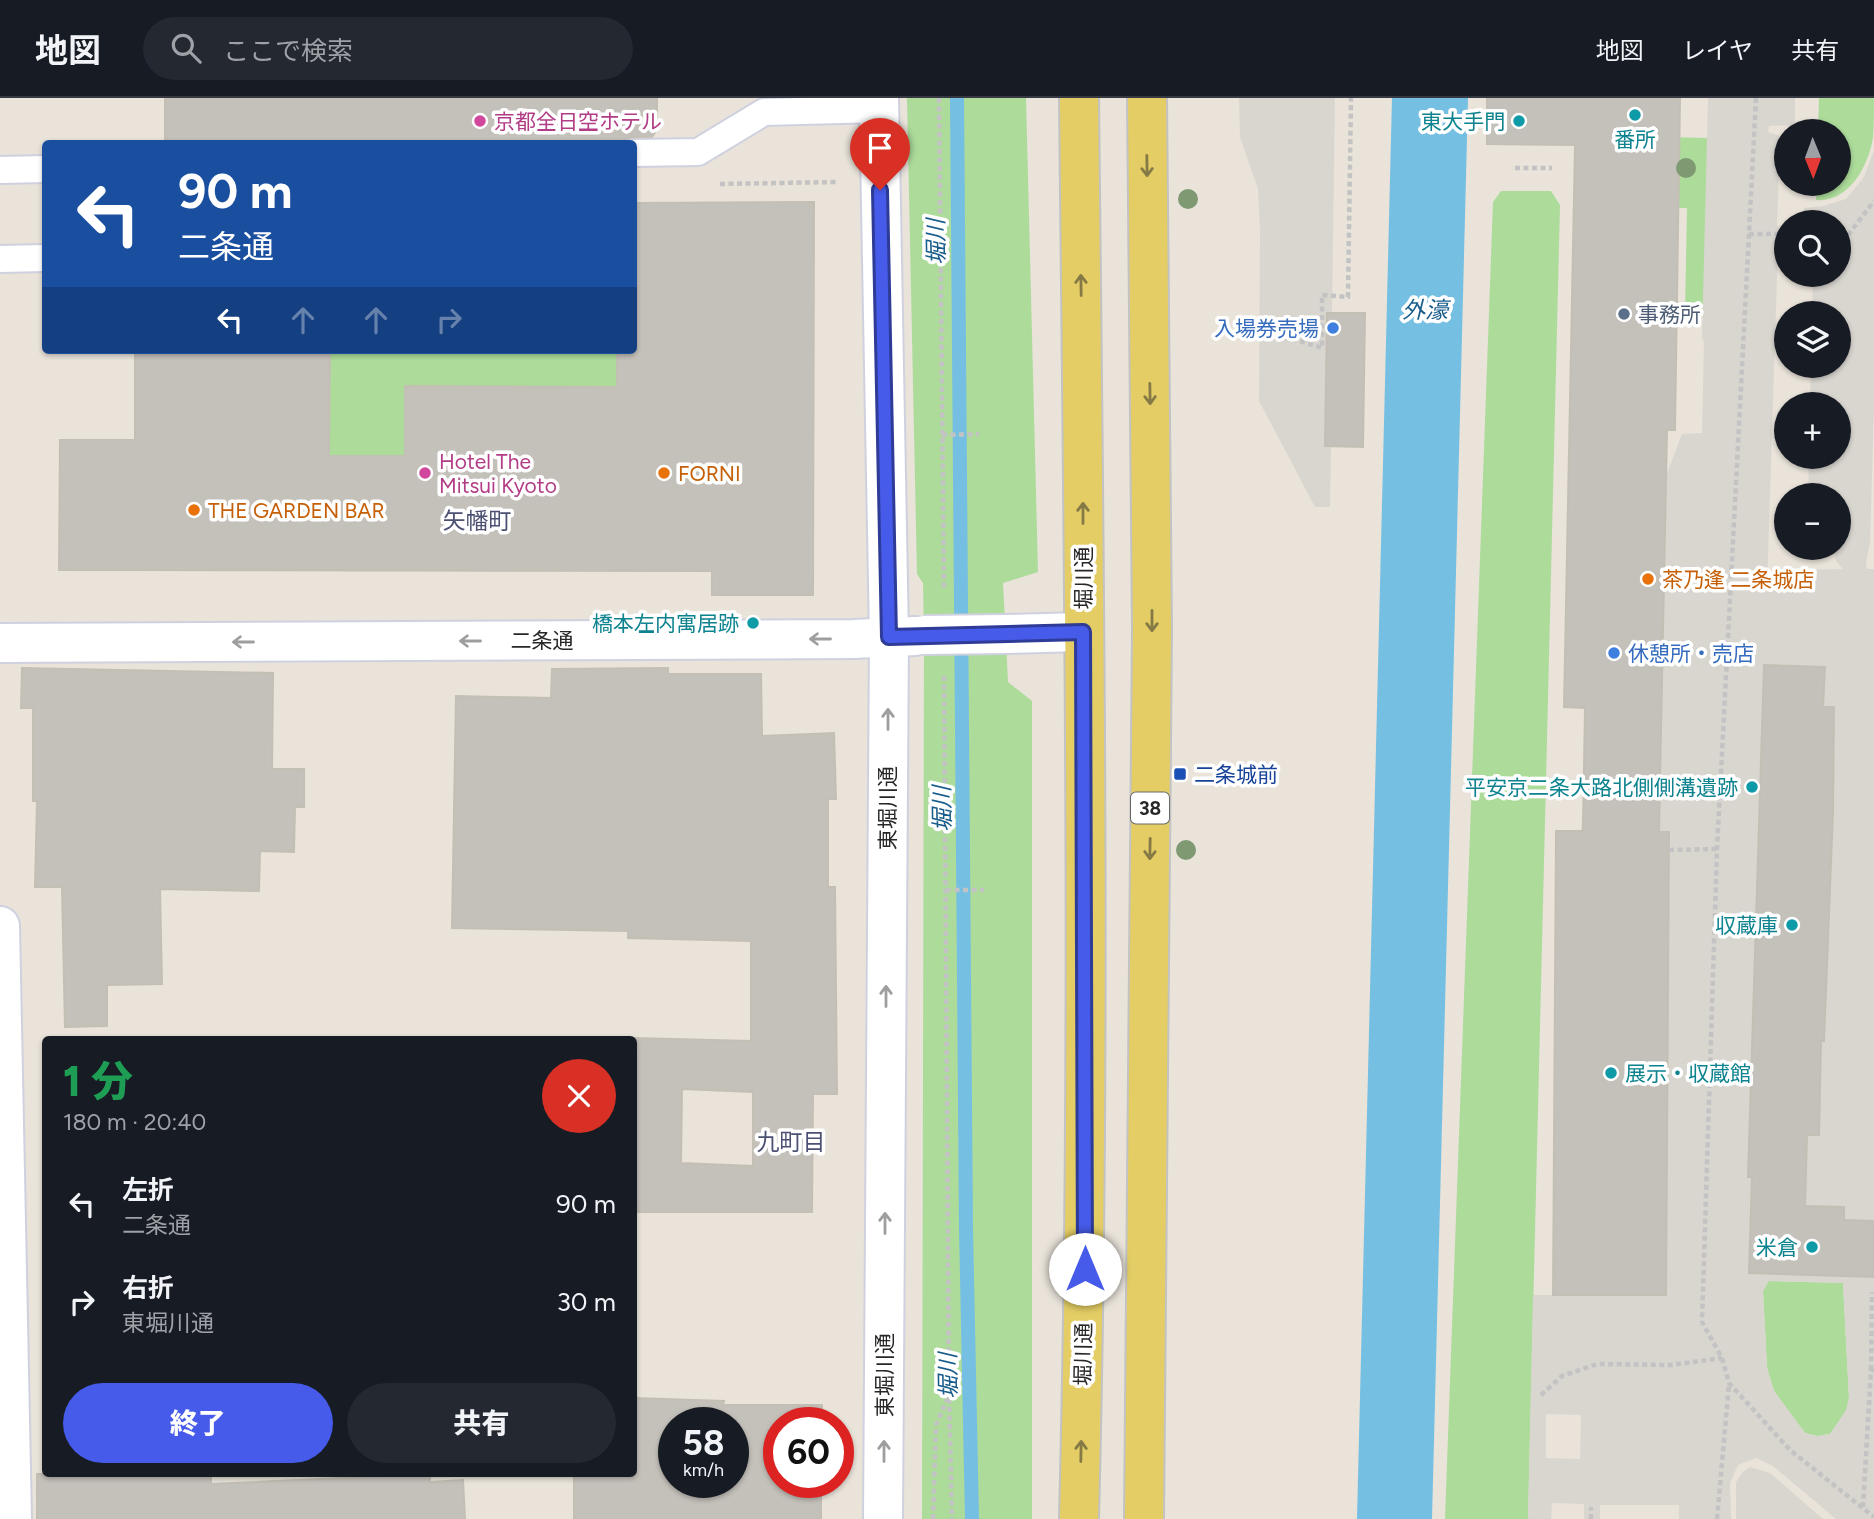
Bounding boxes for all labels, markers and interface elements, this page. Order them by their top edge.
search box [143,17,633,80]
icon: search [167,29,205,67]
text: 地図 [35,31,101,70]
text: ここで検索 [223,35,353,67]
text: 地図 [1596,36,1644,65]
text: レイヤ [1682,36,1753,65]
text: 共有 [1791,36,1839,65]
marker: 番所 [1627,107,1643,123]
place label: 京都全日空ホテル [494,109,662,134]
place label: 東大手門 [1421,109,1505,134]
marker: 京都全日空ホテル [472,113,488,129]
marker: 東大手門 [1511,113,1527,129]
pin [850,118,910,190]
north arrow [1774,119,1852,196]
map controls [1774,119,1851,560]
place label: 番所 [1614,127,1656,152]
icon: arrive [861,129,899,167]
one-way arrow [1140,154,1154,177]
text: 90 m [178,161,293,220]
icon: left [63,168,154,259]
button: search [1774,210,1851,287]
water label: 堀川 [922,216,950,265]
text: 二条通 [178,228,274,266]
one-way arrow [1074,274,1088,297]
water label: 外濠 [1402,296,1452,324]
icon: left [211,301,249,339]
icon: ahead [284,301,322,339]
icon: ahead [357,301,395,339]
icon: right [430,301,468,339]
button: layers [1774,301,1851,378]
place label: 事務所 [1638,302,1701,327]
marker: 事務所 [1616,306,1632,322]
place label: 入場券売場 [1214,316,1319,341]
marker: 入場券売場 [1325,320,1341,336]
one-way arrow [1143,382,1157,405]
button: + [1774,392,1851,469]
place label: Hotel The Mitsui Kyoto [439,449,557,498]
place label: FORNI [678,461,741,486]
marker: Hotel The Mitsui Kyoto [417,465,433,481]
marker: FORNI [656,465,672,481]
button: − [1774,483,1851,560]
place label: THE GARDEN BAR [208,498,385,523]
marker: THE GARDEN BAR [186,502,202,518]
one-way arrow [1076,502,1090,525]
district label: 矢幡町 [443,507,512,535]
street label: 堀川通 [1071,547,1096,610]
place label: 茶乃逢 二条城店 [1662,567,1814,592]
marker: 茶乃逢 二条城店 [1640,571,1656,587]
one-way arrow [1145,609,1159,632]
place label: 橋本左内寓居跡 [592,611,739,636]
marker: 橋本左内寓居跡 [745,615,761,631]
street label: 二条通 [511,628,574,653]
one-way arrow [809,632,832,646]
one-way arrow [459,634,482,648]
one-way arrow [232,635,255,649]
place label: 休憩所・売店 [1628,641,1754,666]
marker: 休憩所・売店 [1606,645,1622,661]
one-way arrow [881,708,895,731]
place label: 二条城前 [1194,762,1278,787]
street label: 東堀川通 [875,766,900,850]
marker: 二条城前 [1172,766,1188,782]
place label: 平安京二条大路北側側溝遺跡 [1465,775,1738,800]
marker: 平安京二条大路北側側溝遺跡 [1744,779,1760,795]
water label: 堀川 [928,783,956,832]
road number: 38 [1131,792,1169,824]
one-way arrow [1143,837,1157,860]
place label: 収蔵庫 [1715,913,1778,938]
marker: 収蔵庫 [1784,917,1800,933]
one-way arrow [879,985,893,1008]
text: 1 分 [63,1056,133,1107]
button: close [542,1059,616,1133]
place label: 展示・収蔵館 [1625,1061,1751,1086]
marker: 展示・収蔵館 [1603,1065,1619,1081]
text: 180 m · 20:40 [63,1108,206,1136]
district label: 九町目 [757,1128,826,1156]
text: 左折 [122,1174,174,1206]
icon: left [63,1185,101,1223]
text: 90 m [556,1188,616,1220]
text: 二条通 [122,1211,191,1239]
one-way arrow [878,1212,892,1235]
position arrow [1048,1232,1122,1306]
place label: 米倉 [1756,1235,1798,1260]
marker: 米倉 [1804,1239,1820,1255]
text: 右折 [122,1272,174,1304]
icon: right [63,1283,101,1321]
text: 30 m [557,1286,616,1318]
text: 東堀川通 [122,1309,214,1337]
street label: 堀川通 [1070,1322,1096,1386]
street label: 東堀川通 [872,1333,897,1417]
water label: 堀川 [934,1350,962,1399]
button: 終了 [63,1383,333,1463]
button: 共有 [347,1383,616,1463]
speed limit sign: 60 [763,1407,854,1498]
text: 58 [683,1422,724,1464]
one-way arrow [877,1440,891,1463]
one-way arrow [1074,1440,1088,1463]
text: km/h [683,1459,724,1481]

